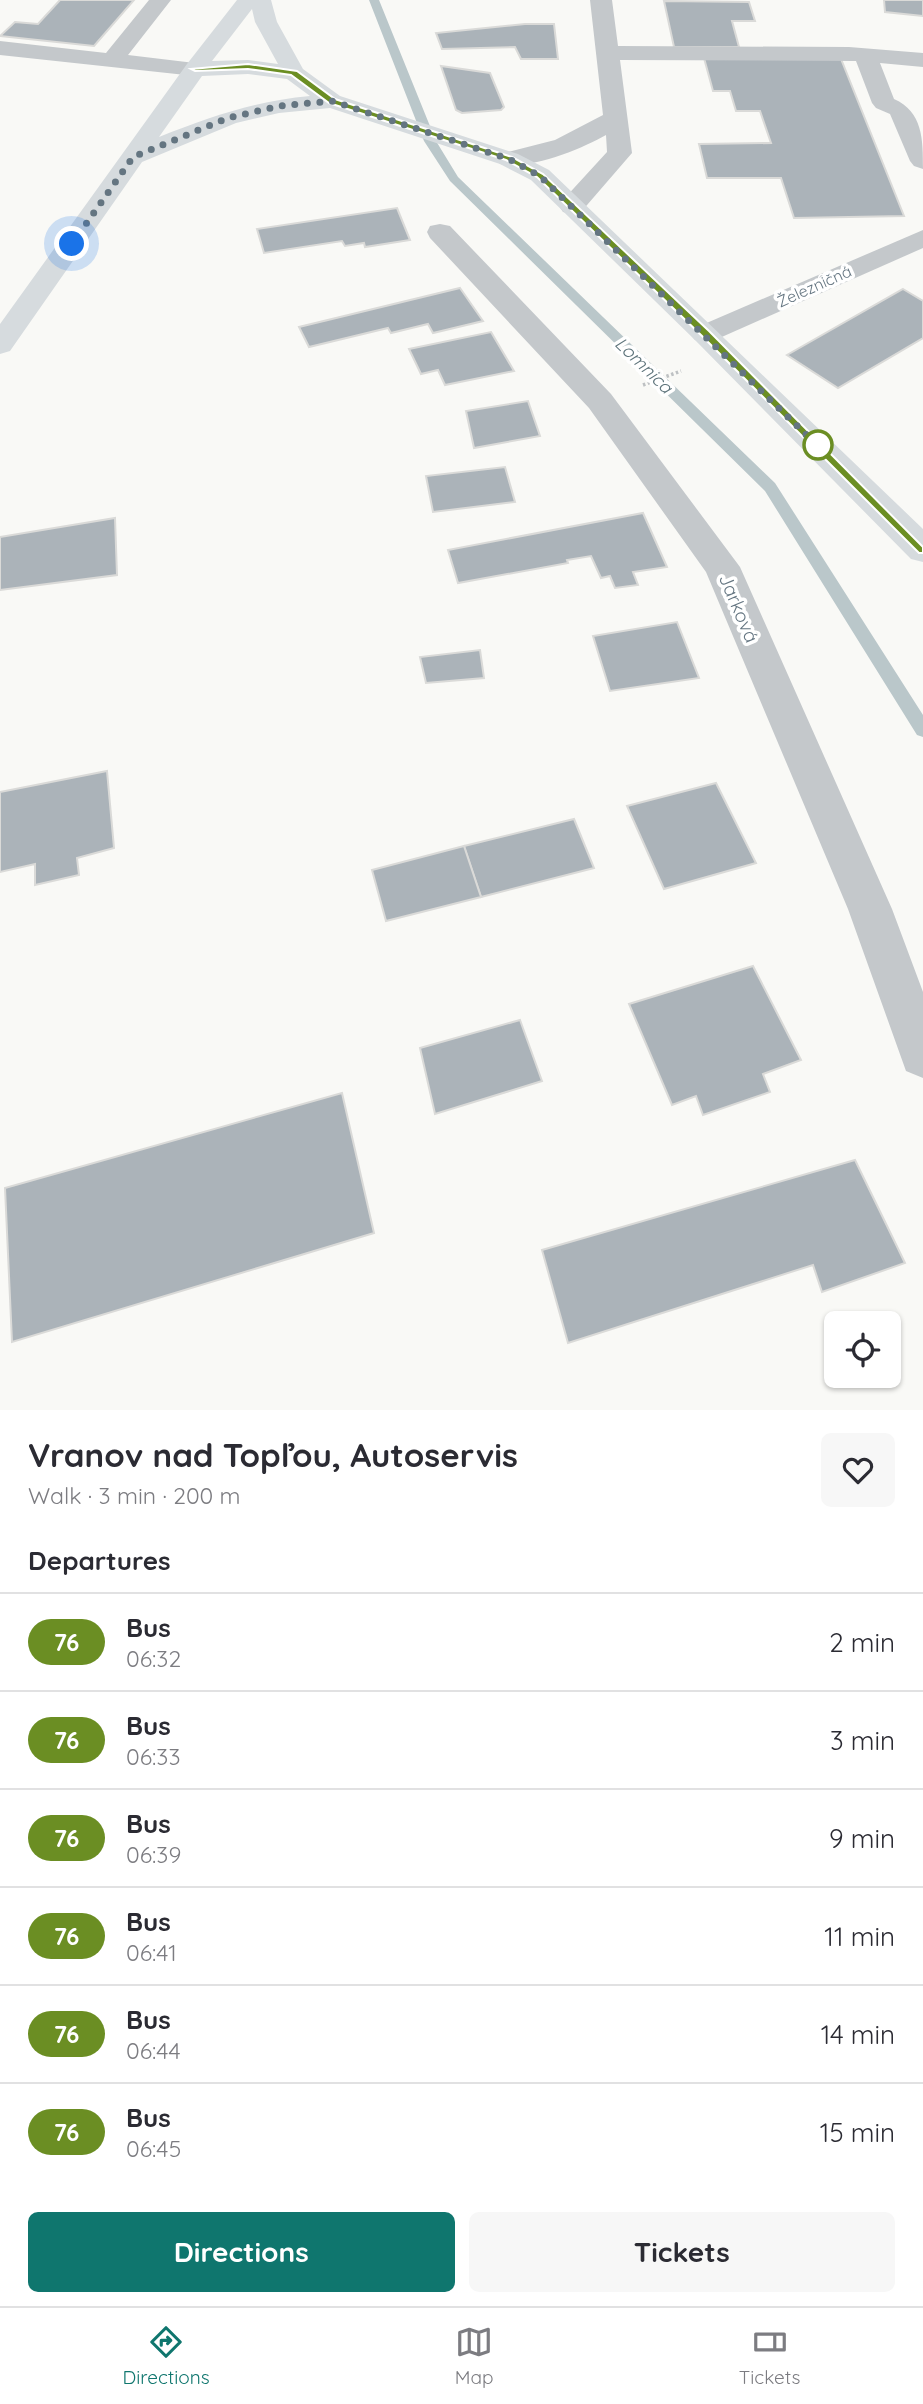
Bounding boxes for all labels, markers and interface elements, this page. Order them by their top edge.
your location [54,226,89,261]
street label: Železničná [774,261,854,311]
water label: Lomnica [610,332,678,399]
unlabelled marker [803,430,833,460]
street label: Jarková [714,570,764,646]
map controls [824,1311,901,1388]
button: locate [824,1311,901,1388]
button: heart [821,1433,895,1507]
text: Vranov nad Topľou, Autoservis [28,1434,518,1475]
text: Walk · 3 min · 200 m [28,1481,241,1510]
text: Departures [28,1544,171,1577]
text: Bus [126,1611,171,1644]
text: 2 min [829,1626,895,1659]
text: 76 [54,1627,79,1657]
text: 06:32 [126,1644,181,1673]
text: Bus [126,1709,171,1742]
text: 3 min [830,1724,895,1757]
text: 76 [54,1725,79,1755]
text: 06:33 [126,1742,180,1771]
text: Bus [126,1807,171,1840]
text: 9 min [829,1822,895,1855]
text: 76 [54,1823,79,1853]
text: 06:39 [126,1840,181,1869]
text: Bus [126,1905,171,1938]
text: 11 min [824,1920,895,1953]
text: 76 [54,1921,79,1951]
text: 06:41 [126,1938,177,1967]
text: Bus [126,2003,171,2036]
text: 14 min [821,2018,895,2051]
text: 76 [54,2019,79,2049]
text: 06:44 [126,2036,181,2065]
text: Bus [126,2101,171,2134]
text: 15 min [820,2116,895,2149]
text: 76 [54,2117,79,2147]
text: 06:45 [126,2134,181,2163]
button: Directions [28,2212,455,2292]
button: Tickets [469,2212,895,2292]
tab: Directions [123,2323,210,2389]
tab: Map [455,2323,494,2389]
tab: Tickets [739,2323,800,2389]

